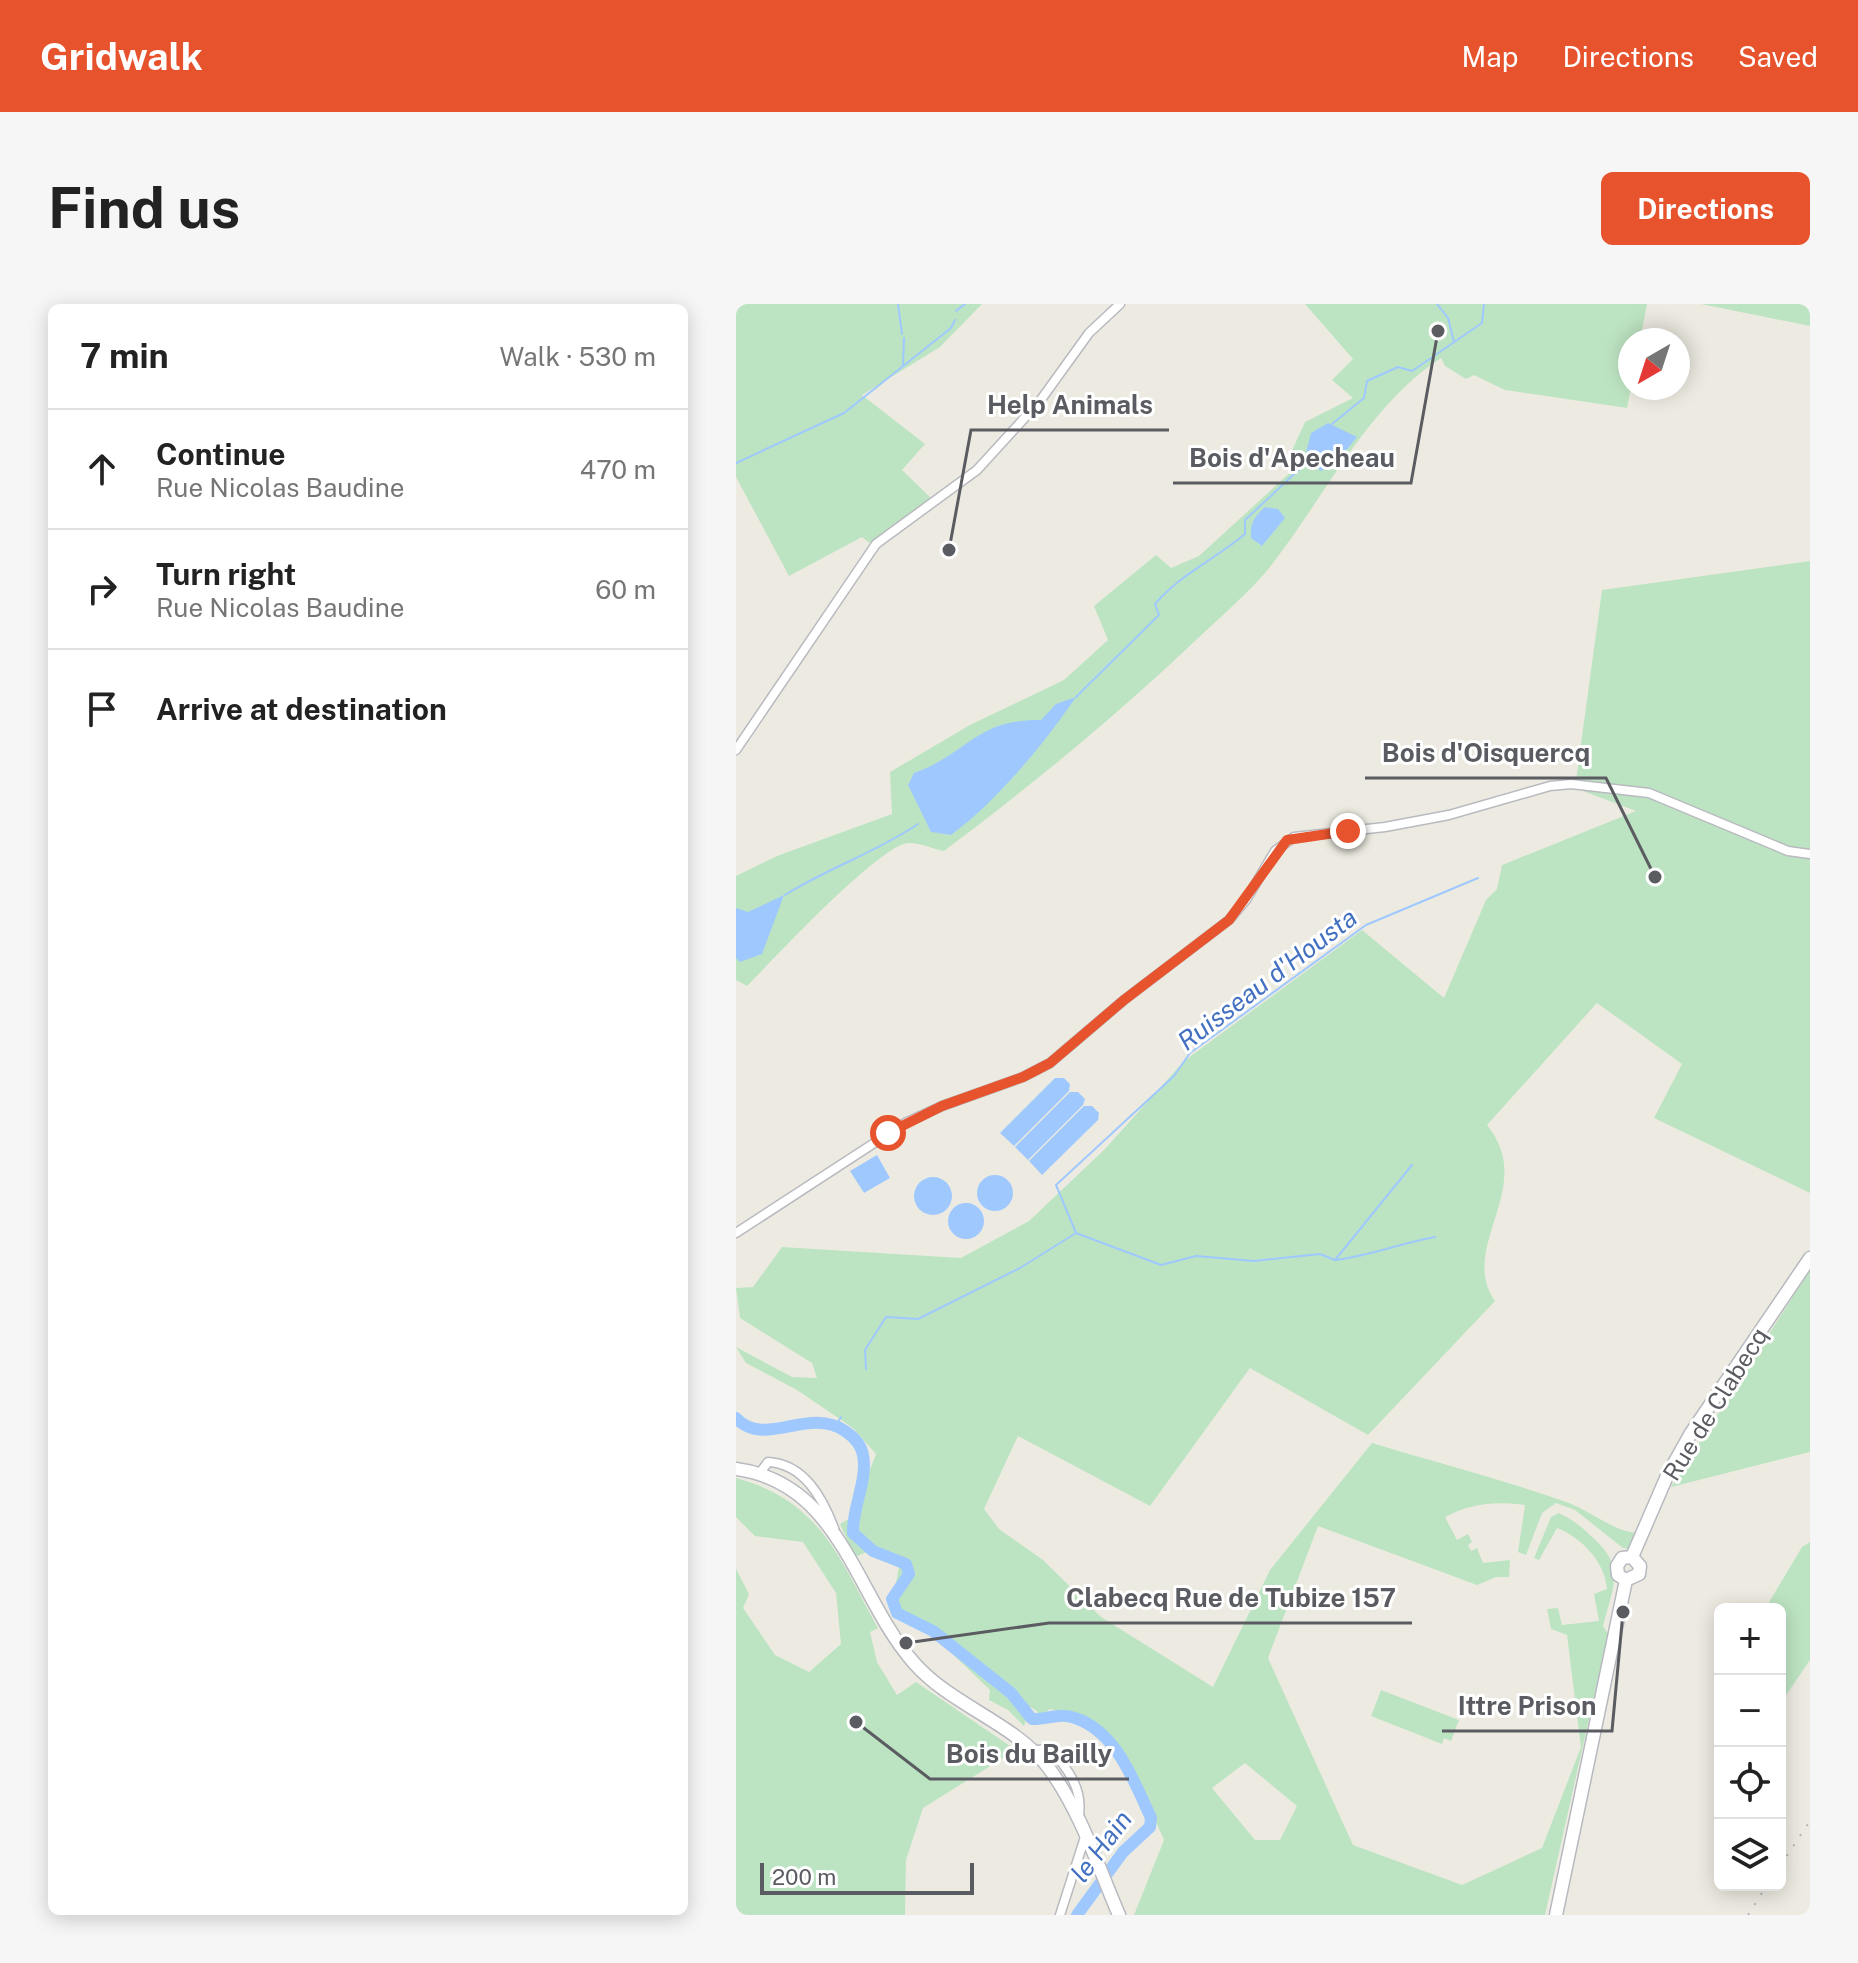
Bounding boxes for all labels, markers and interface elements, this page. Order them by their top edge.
text: Gridwalk [40,34,203,79]
text: Map [1462,40,1518,73]
text: Directions [1562,40,1694,73]
text: Saved [1738,40,1818,73]
button: Directions [1601,172,1810,245]
text: Find us [48,175,240,241]
north arrow [1618,328,1690,400]
text: 7 min [80,336,169,376]
text: Walk · 530 m [500,341,656,372]
callout: Help Animals [971,380,1169,430]
text: Help Animals [987,389,1153,420]
callout: Bois d'Apecheau [1173,433,1411,483]
text: Continue [156,436,286,472]
text: Bois d'Apecheau [1189,442,1395,473]
icon: ahead [80,447,124,491]
text: 470 m [580,454,656,485]
text: Rue Nicolas Baudine [156,472,404,503]
text: Turn right [156,556,296,592]
icon: right [80,567,124,611]
text: 60 m [595,574,656,605]
text: Rue Nicolas Baudine [156,592,404,623]
icon: arrive [80,687,124,731]
text: Arrive at destination [156,691,447,727]
callout: Bois d'Oisquercq [1365,728,1606,778]
text: Bois d'Oisquercq [1382,737,1590,768]
route end [1330,813,1366,849]
water label: Ruisseau d'Housta [1171,902,1363,1056]
route start [870,1115,906,1151]
street label: Rue de Clabecq [1657,1323,1773,1485]
callout: Clabecq Rue de Tubize 157 [1049,1573,1412,1623]
text: Clabecq Rue de Tubize 157 [1066,1582,1396,1613]
map controls [1714,1603,1786,1891]
button: + [1714,1603,1786,1675]
button: − [1714,1675,1786,1747]
callout: Ittre Prison [1442,1681,1612,1731]
text: Ittre Prison [1458,1690,1596,1721]
callout: Bois du Bailly [930,1729,1129,1779]
text: Bois du Bailly [946,1738,1113,1769]
button: locate [1714,1747,1786,1819]
water label: le Hain [1064,1804,1138,1888]
button: layers [1714,1819,1786,1891]
scale bar [760,1859,974,1895]
text: 200 m [772,1864,836,1890]

